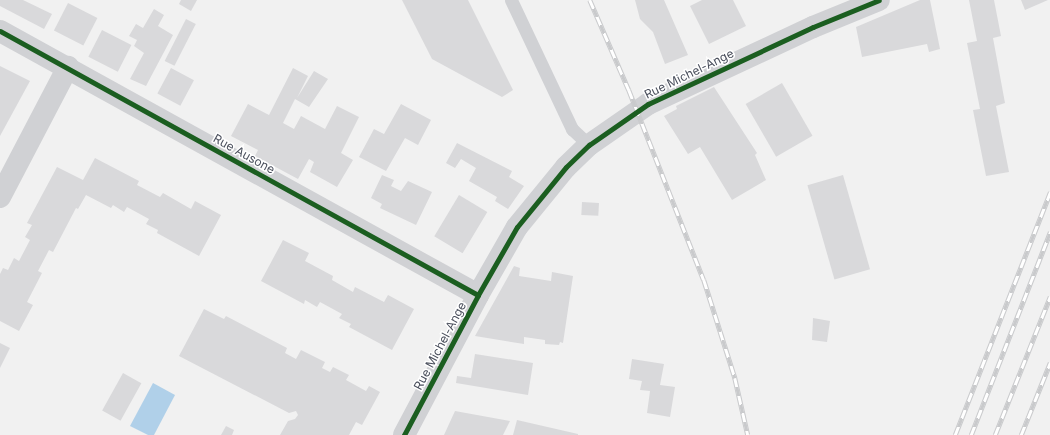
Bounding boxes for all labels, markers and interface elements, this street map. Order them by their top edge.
street label: Rue Michel-Ange [642,46,736,102]
street label: Rue Ausone [211,131,277,177]
street label: Rue Michel-Ange [411,300,469,392]

